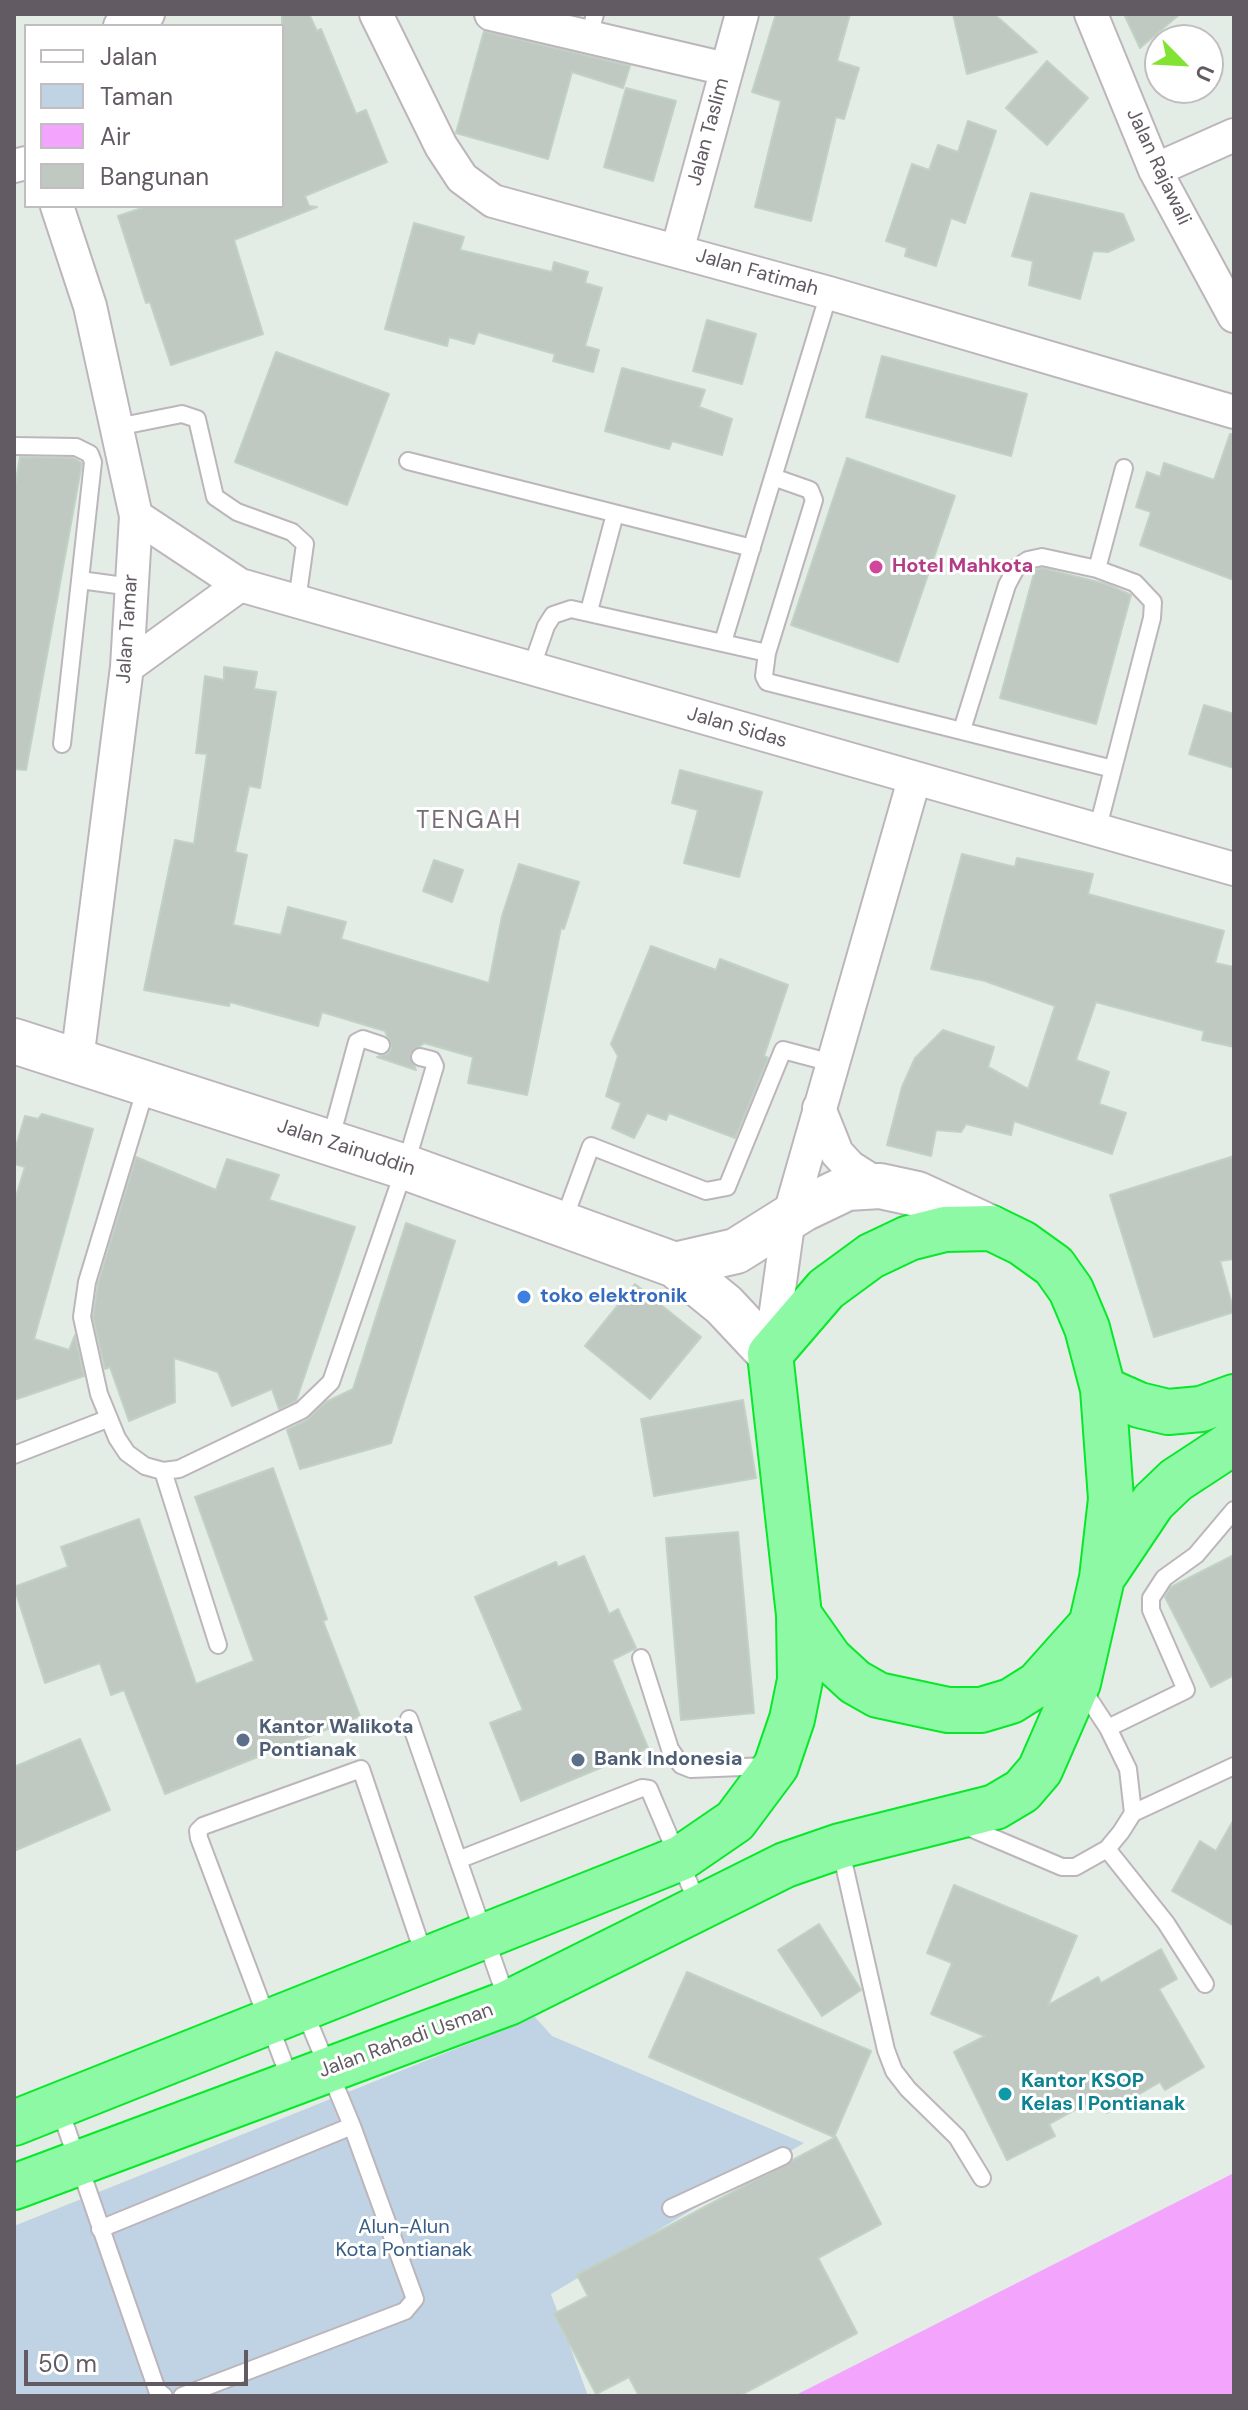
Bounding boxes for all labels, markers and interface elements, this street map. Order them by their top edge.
legend [24,24,284,208]
north arrow [1144,24,1224,104]
text: Jalan [100,41,157,72]
text: U [1188,60,1221,86]
street label: Jalan Taslim [683,75,735,189]
text: Taman [100,81,173,112]
street label: Jalan Rajawali [1120,105,1196,229]
text: Air [100,121,131,152]
text: Bangunan [100,161,209,192]
street label: Jalan Fatimah [693,244,821,302]
place label: Hotel Mahkota [892,555,1033,579]
marker: Hotel Mahkota [867,558,885,576]
street label: Jalan Tamar [112,573,144,685]
street label: Jalan Sidas [684,702,790,754]
district label: TENGAH [416,808,522,836]
street label: Jalan Zainuddin [274,1114,418,1182]
place label: toko elektronik [540,1285,687,1309]
marker: toko elektronik [515,1288,533,1306]
place label: Kantor Walikota Pontianak [259,1716,414,1763]
marker: Kantor Walikota Pontianak [234,1731,252,1749]
place label: Bank Indonesia [594,1748,742,1772]
marker: Bank Indonesia [569,1751,587,1769]
street label: Jalan Rahadi Usman [316,1998,496,2084]
place label: Kantor KSOP Kelas I Pontianak [1021,2070,1186,2117]
marker: Kantor KSOP Kelas I Pontianak [996,2085,1014,2103]
park label: Alun-Alun Kota Pontianak [336,2216,472,2263]
scale bar [28,2334,252,2384]
text: 50 m [38,2348,97,2379]

